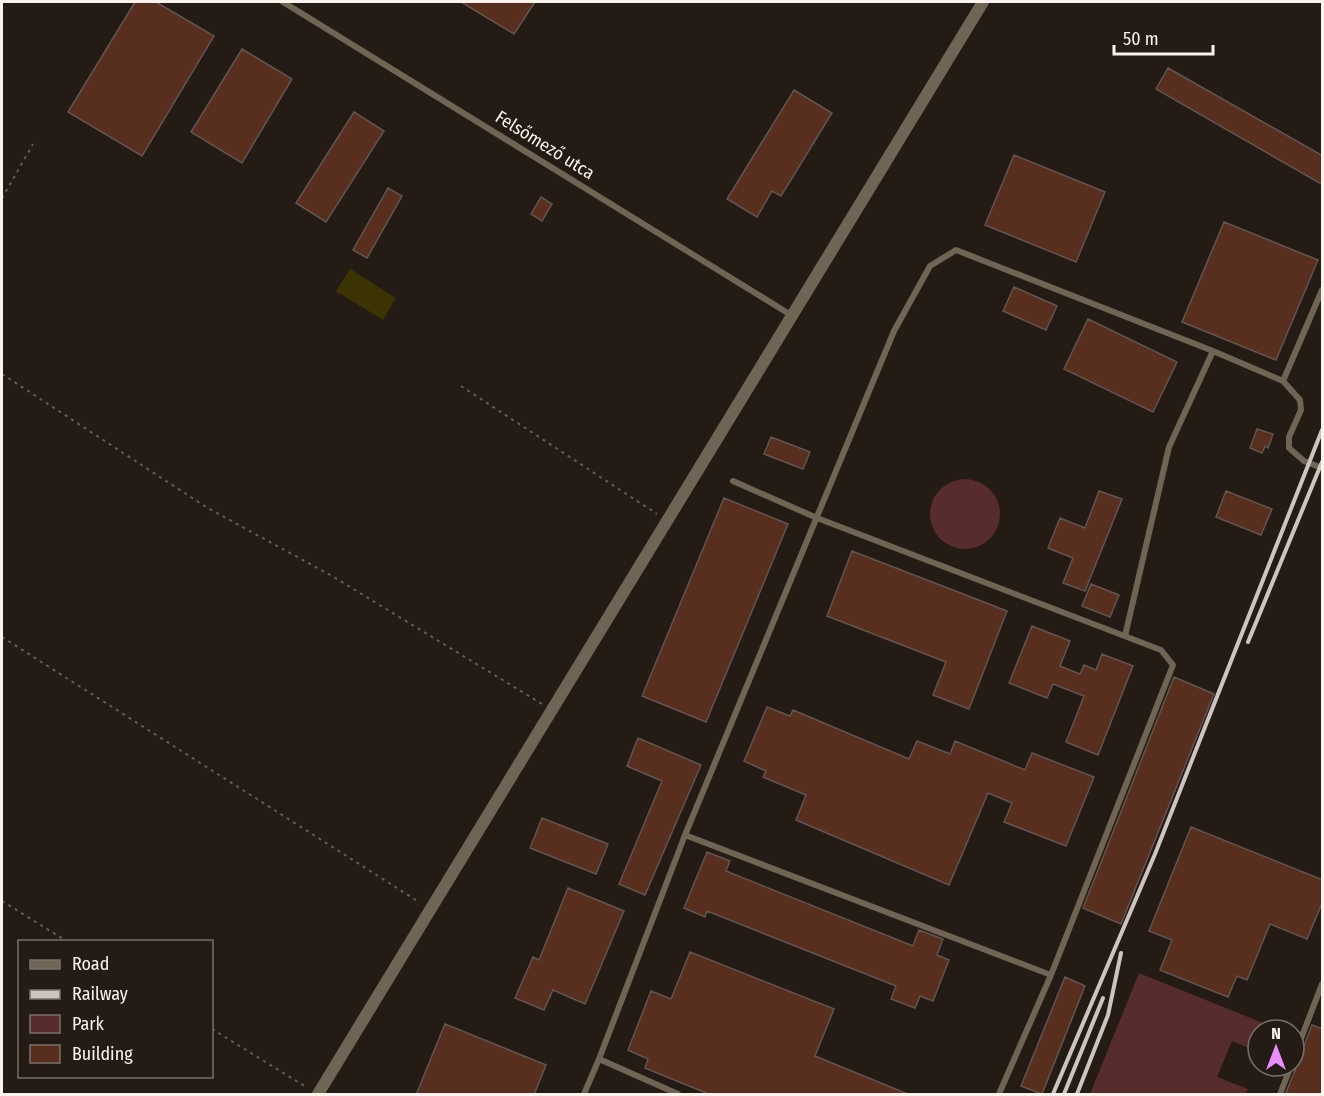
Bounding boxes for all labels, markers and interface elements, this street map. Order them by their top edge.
scale bar [1114,18,1213,56]
text: 50 m [1123,28,1159,50]
street label: Felsőmező utca [491,106,599,184]
legend [18,940,213,1078]
text: Road [72,953,109,975]
text: Railway [72,983,128,1005]
text: Park [72,1013,105,1035]
north arrow [1246,1018,1306,1078]
text: N [1271,1024,1281,1043]
text: Building [72,1043,133,1065]

